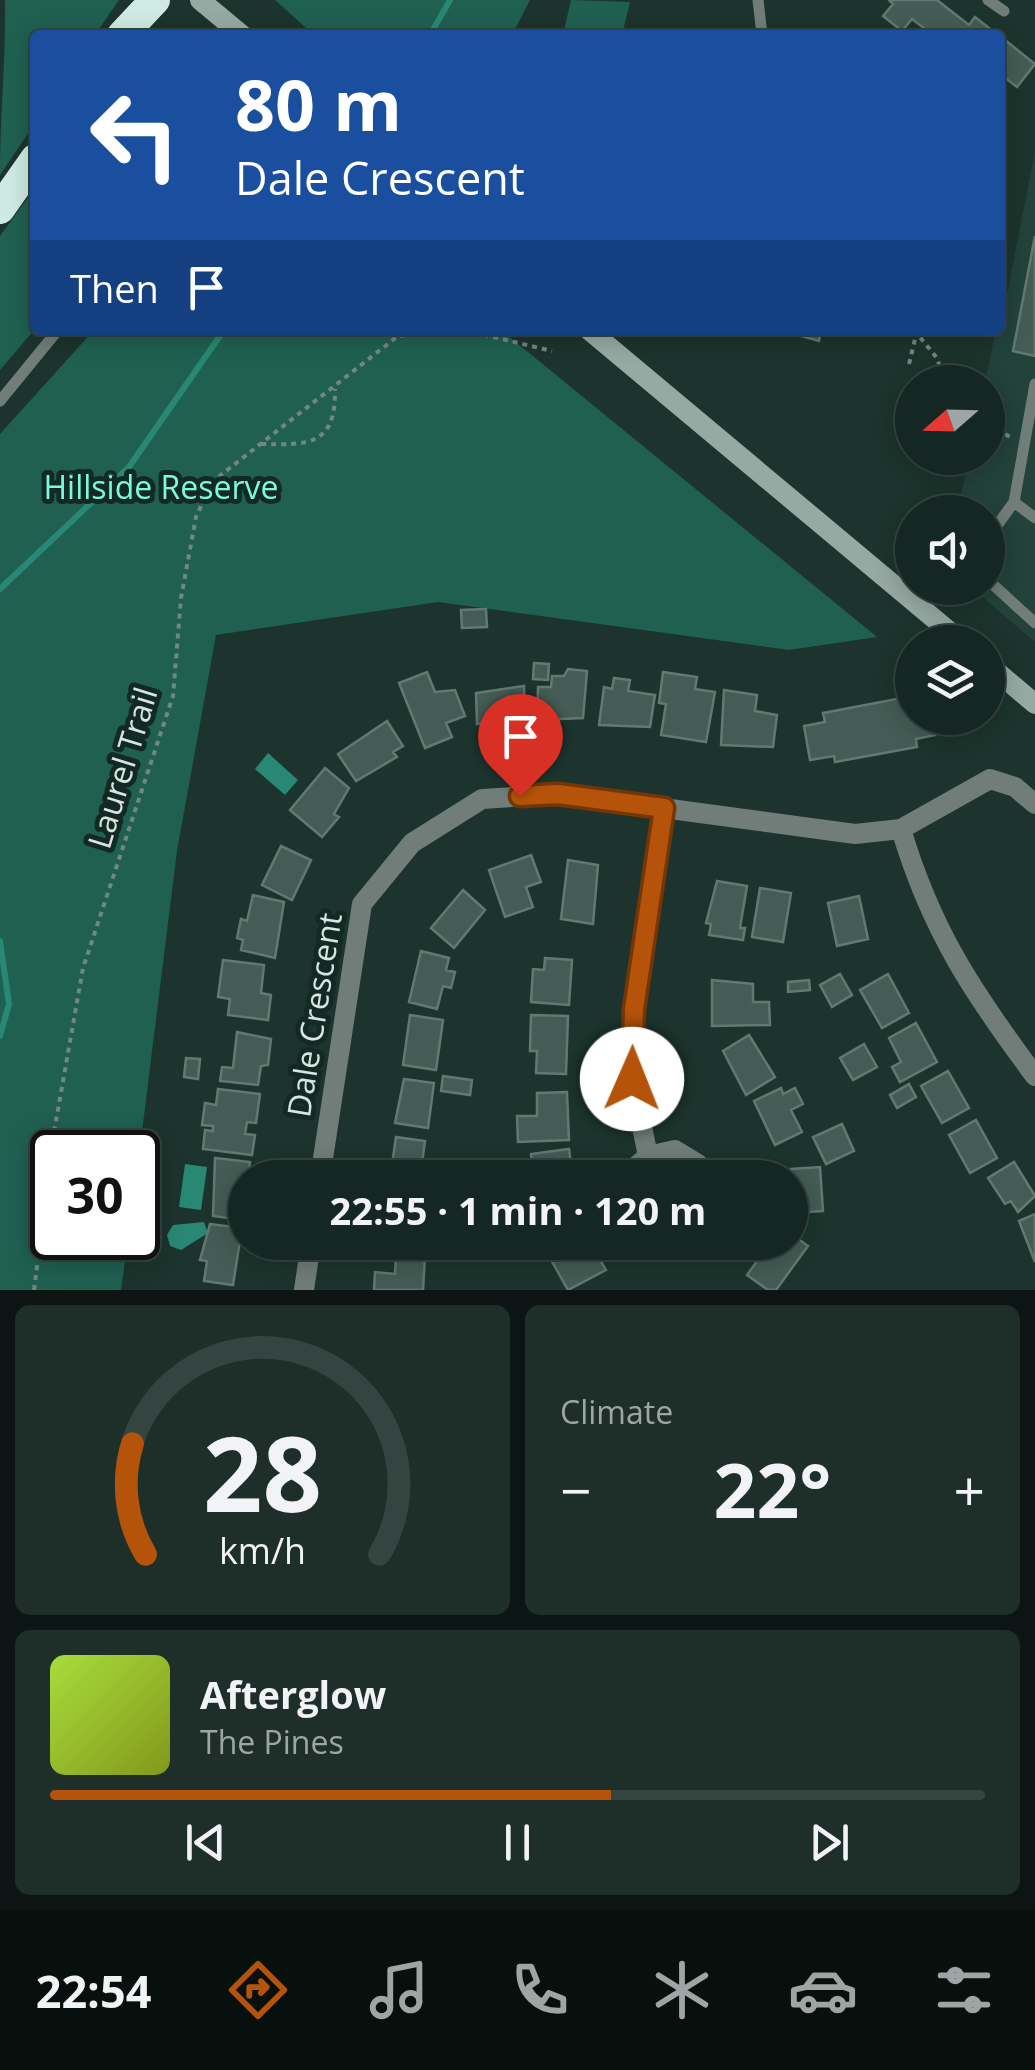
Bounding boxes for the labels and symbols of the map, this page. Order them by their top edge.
north arrow [895,365,1005,475]
park label: Hillside Reserve [44,465,278,508]
street label: Laurel Trail [77,682,166,853]
pin [478,694,563,797]
street label: Dale Crescent [276,910,351,1120]
position arrow [580,1027,684,1131]
speed limit sign: 30 [30,1130,160,1260]

